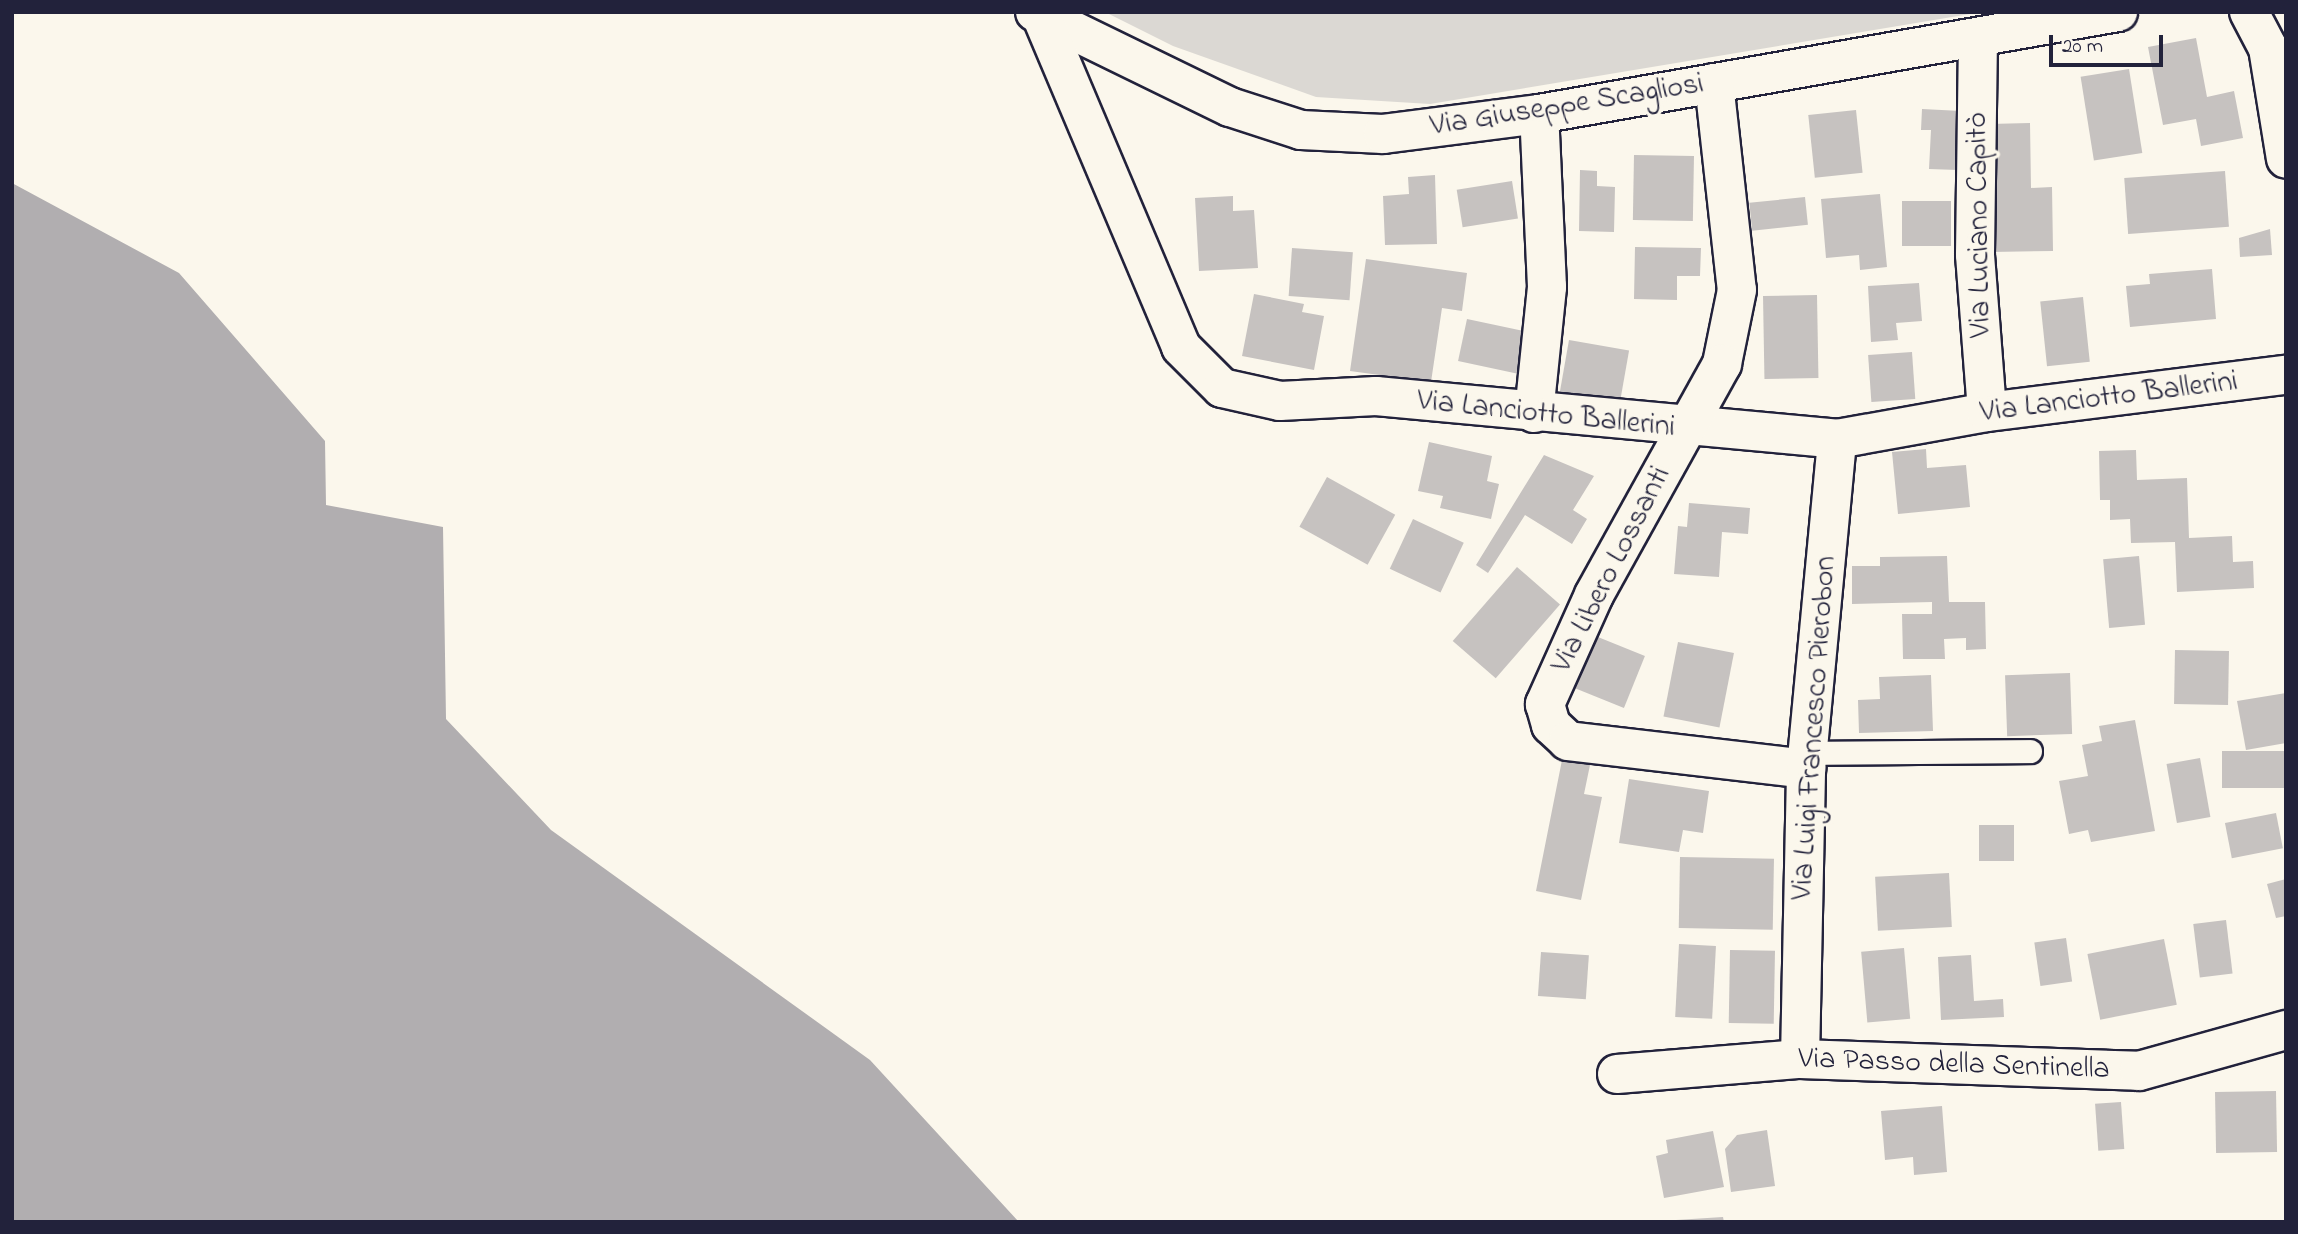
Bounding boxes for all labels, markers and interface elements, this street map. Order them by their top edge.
scale bar [2053,21,2167,65]
text: 20 m [2062,32,2103,62]
street label: Via Giuseppe Scagliosi [1428,67,1706,145]
street label: Via Luciano Capitò [1960,112,2000,338]
street label: Via Lanciotto Ballerini [1978,364,2240,432]
street label: Via Lanciotto Ballerini [1415,384,1677,446]
street label: Via Libero Lossanti [1545,461,1679,679]
street label: Via Luigi Francesco Pierobon [1785,555,1845,901]
street label: Via Passo della Sentinella [1798,1042,2110,1088]

